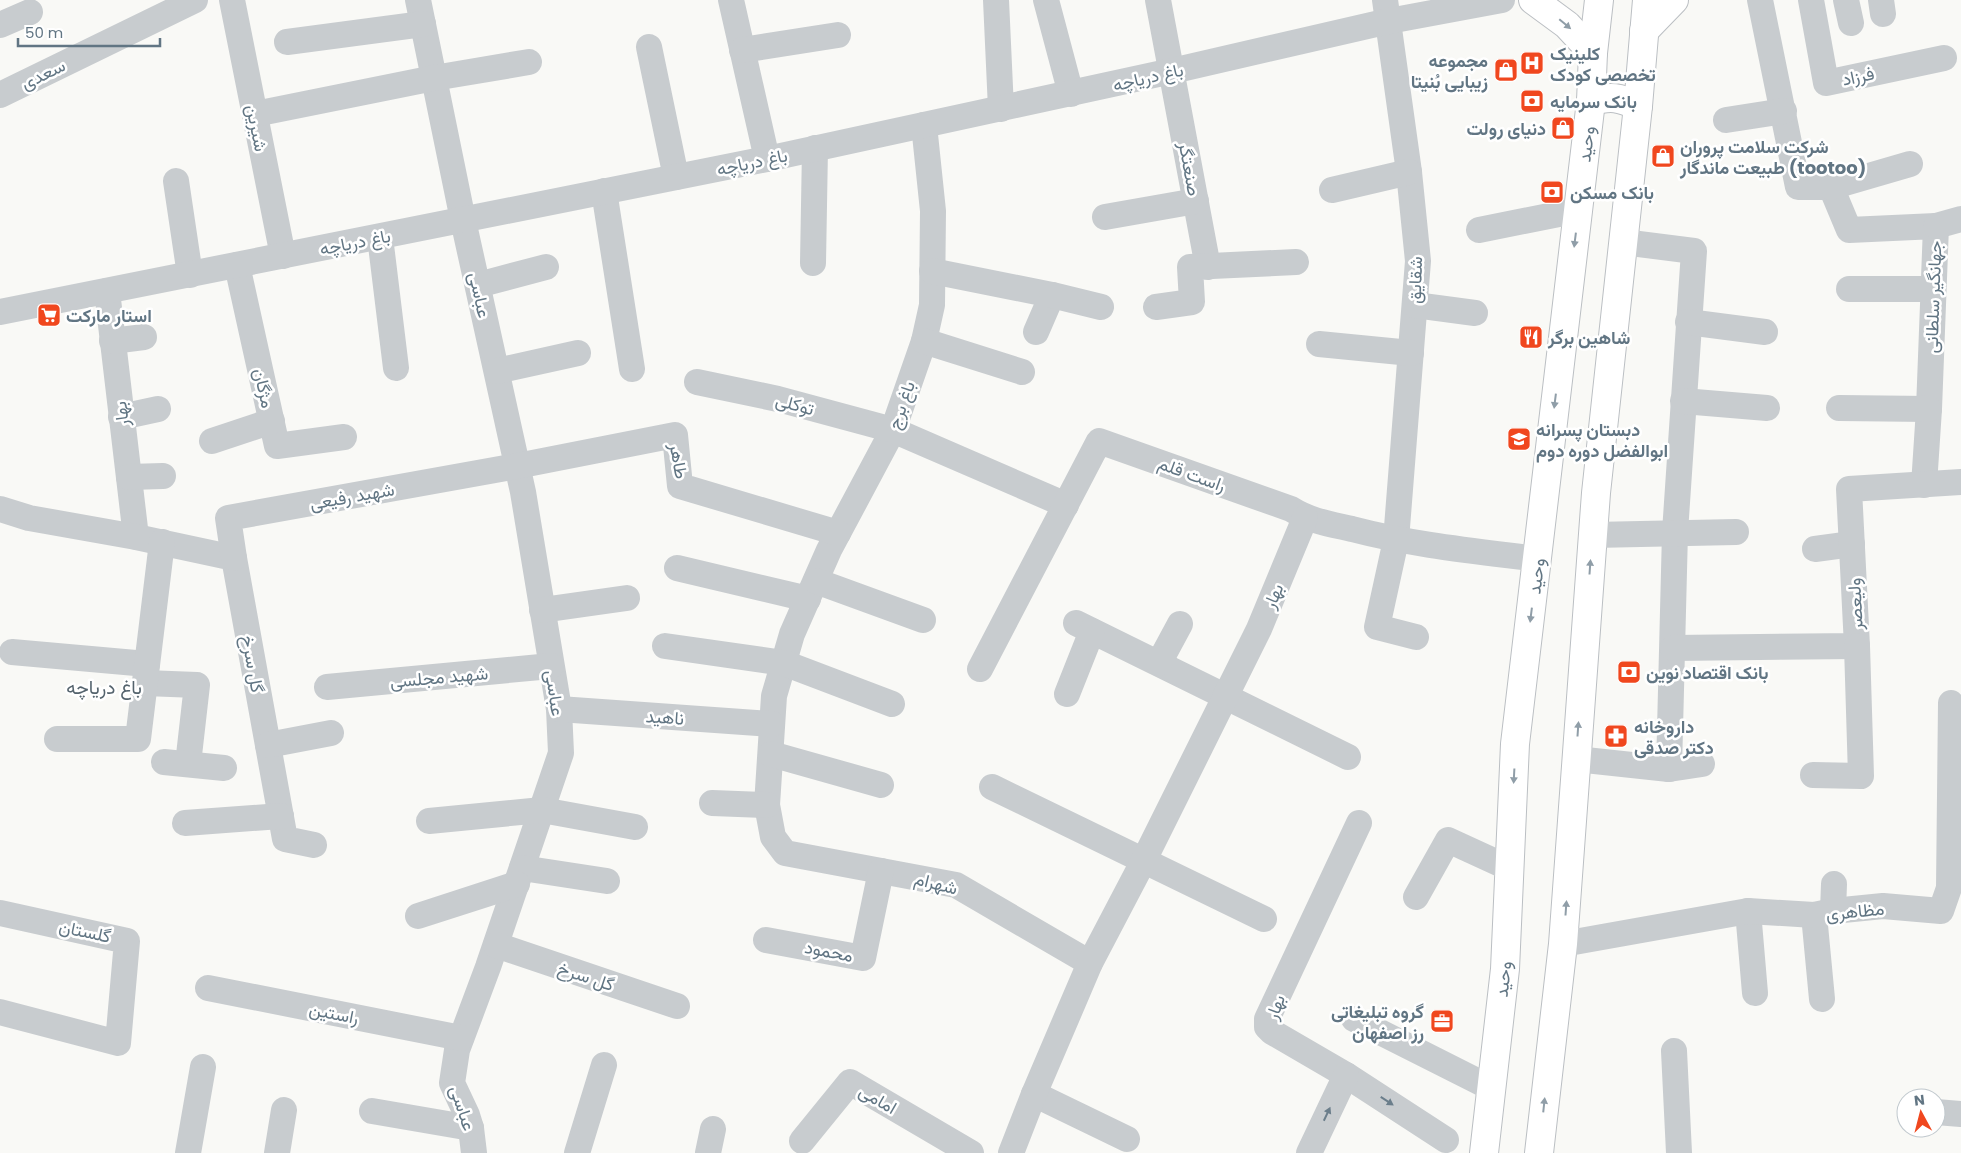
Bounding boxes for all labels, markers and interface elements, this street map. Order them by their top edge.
scale bar [18,15,160,47]
one-way arrow [1558,19,1571,30]
text: 50 m [25,22,63,43]
place label: کلینیک تخصصی کودک [1550,41,1656,87]
place label: مجموعه زیبایی بُنیتا [1411,48,1488,94]
hospital icon: کلینیک تخصصی کودک [1519,50,1545,76]
street label: سعدی [16,53,70,95]
street label: باغ دریاچه [1110,57,1186,97]
shop icon: مجموعه زیبایی بُنیتا [1493,57,1519,83]
street label: فرزاد [1839,60,1877,92]
bank icon: بانک سرمایه [1519,88,1545,114]
place label: بانک سرمایه [1550,89,1637,114]
street label: شیرین [240,102,274,154]
shop icon: دنیای رولت [1550,115,1576,141]
place label: دنیای رولت [1466,116,1546,141]
street label: وحید [1571,125,1601,163]
place label: شرکت سلامت پروران طبیعت ماندگار (tootoo) [1679,134,1866,180]
street label: صنعتگر [1173,139,1207,198]
street label: باغ دریاچه [714,142,790,182]
shop icon: شرکت سلامت پروران طبیعت ماندگار (tootoo) [1650,143,1676,169]
bank icon: بانک مسکن [1539,179,1565,205]
place label: بانک مسکن [1570,180,1654,205]
street label: باغ دریاچه [317,223,393,261]
one-way arrow [1571,232,1579,248]
street label: جهانگیر سلطانی [1919,240,1947,354]
street label: شقایق [1402,256,1428,304]
street label: عباسی [463,270,497,320]
supermarket icon: استار مارکت [36,302,62,328]
place label: استار مارکت [66,303,152,328]
restaurant icon: شاهین برگر [1518,324,1544,350]
place label: شاهین برگر [1547,325,1630,350]
street label: مژگان [247,366,281,410]
street label: باغ برج [881,378,921,432]
street label: توکلی [773,387,817,421]
one-way arrow [1551,394,1559,410]
street label: بهار [107,400,135,429]
place label: دبستان پسرانه ابوالفضل دوره دوم [1536,417,1668,463]
school or university icon: دبستان پسرانه ابوالفضل دوره دوم [1506,426,1532,452]
street label: طاهر [663,440,694,481]
street label: راست قلم [1155,450,1229,498]
street label: شهید رفیعی [308,476,396,516]
street label: وحید [1521,557,1551,595]
one-way arrow [1587,558,1595,574]
street label: ولیعصر [1841,577,1869,632]
street label: بهار [1256,580,1289,613]
one-way arrow [1527,607,1535,623]
street label: گل سرخ [236,633,270,695]
bank icon: بانک اقتصاد نوین [1616,659,1642,685]
street label: شهید مجلسی [389,660,489,694]
place label: بانک اقتصاد نوین [1646,660,1768,685]
street label: عباسی [539,668,571,718]
district label: باغ دریاچه [66,674,142,701]
street label: ناهید [645,703,685,731]
place label: داروخانه دکتر صدقی [1634,714,1714,760]
one-way arrow [1574,720,1582,736]
pharmacy icon: داروخانه دکتر صدقی [1603,723,1629,749]
one-way arrow [1509,769,1517,785]
street label: شهرام [912,866,960,900]
street label: مظاهری [1825,896,1885,926]
one-way arrow [1562,900,1570,916]
street label: گلستان [57,913,113,949]
street label: محمود [803,934,855,968]
street label: گل سرخ [555,955,617,997]
street label: وحید [1489,960,1517,998]
street label: بهار [1259,991,1291,1024]
street label: راستین [307,996,361,1030]
place label: گروه تبلیغاتی رز اصفهان [1331,999,1424,1045]
office icon: گروه تبلیغاتی رز اصفهان [1429,1008,1455,1034]
street label: امامی [854,1078,902,1120]
street label: عباسی [444,1082,482,1134]
north arrow [1896,1088,1946,1138]
text: N [1913,1090,1926,1111]
one-way arrow [1540,1096,1548,1112]
one-way arrow [1380,1097,1393,1106]
one-way arrow [1324,1107,1332,1121]

